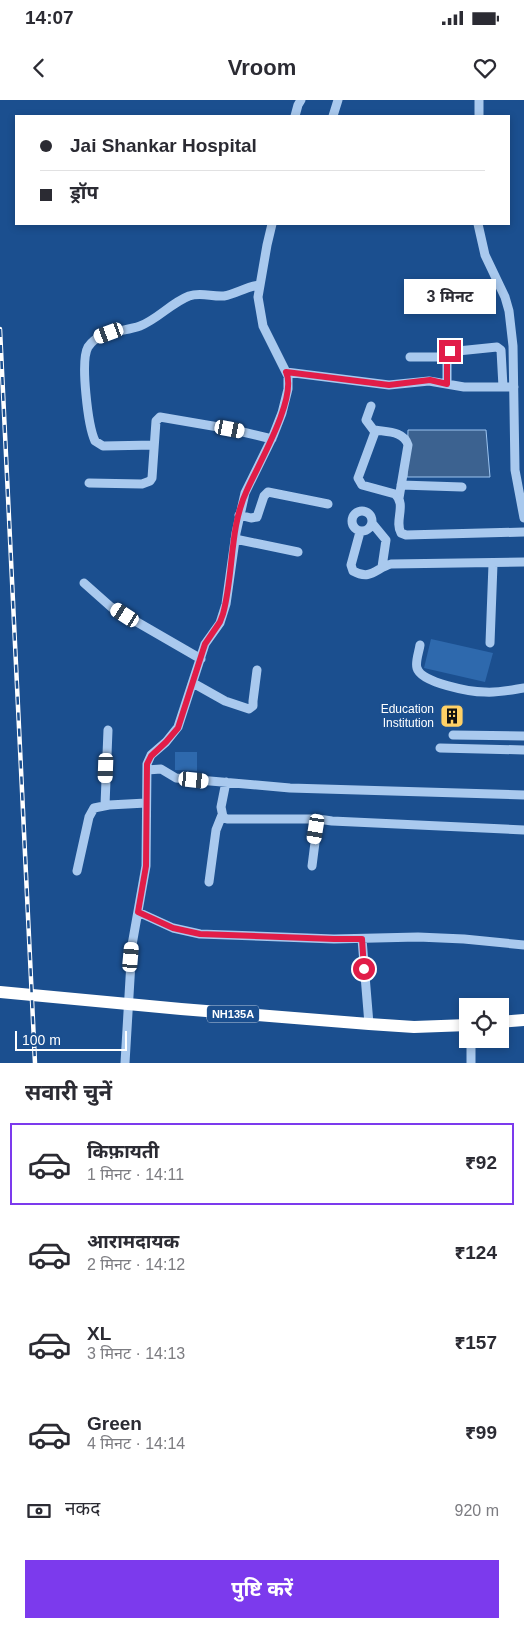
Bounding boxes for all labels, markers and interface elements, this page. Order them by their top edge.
text: 14:07 [25,7,74,28]
icon: back [25,54,53,82]
icon: heart [471,54,499,82]
text: Vroom [228,55,296,80]
text: Jai Shankar Hospital [70,135,257,156]
text: ड्रॉप [70,182,98,203]
callout: 3 मिनट [404,278,496,314]
text: 3 मिनट [427,288,473,305]
car [92,321,125,345]
route end [439,340,461,362]
car [213,419,246,439]
car [108,601,141,629]
place label: Education Institution [381,702,434,730]
building icon: Education Institution [439,703,465,729]
car [97,753,114,783]
car [178,771,209,789]
car [306,813,325,845]
car [122,941,139,973]
route start [353,958,375,980]
map controls [459,998,509,1048]
button: locate [459,998,509,1048]
road number: NH135A [207,1006,259,1022]
scale bar [15,1028,128,1051]
text: 100 m [22,1032,61,1048]
text: सवारी चुनें [25,1080,112,1105]
text: किफ़ायती [87,1141,159,1162]
icon: car [27,1142,72,1187]
text: ₹92 [465,1152,497,1173]
text: 1 मिनट · 14:11 [87,1166,184,1183]
text: आरामदायक [87,1231,179,1252]
icon: car [27,1232,72,1277]
text: ₹124 [454,1242,497,1263]
text: 2 मिनट · 14:12 [87,1256,185,1273]
icon: car [27,1322,72,1367]
text: XL [87,1323,111,1344]
text: ₹157 [454,1332,497,1353]
text: 3 मिनट · 14:13 [87,1345,185,1362]
icon: car [27,1412,72,1457]
text: Green [87,1413,142,1434]
text: ₹99 [465,1422,497,1443]
text: 4 मिनट · 14:14 [87,1435,185,1452]
icon: cash [25,1497,53,1525]
text: नकद [65,1498,100,1519]
text: 920 m [455,1502,499,1519]
button: पुष्टि करें [25,1560,499,1618]

